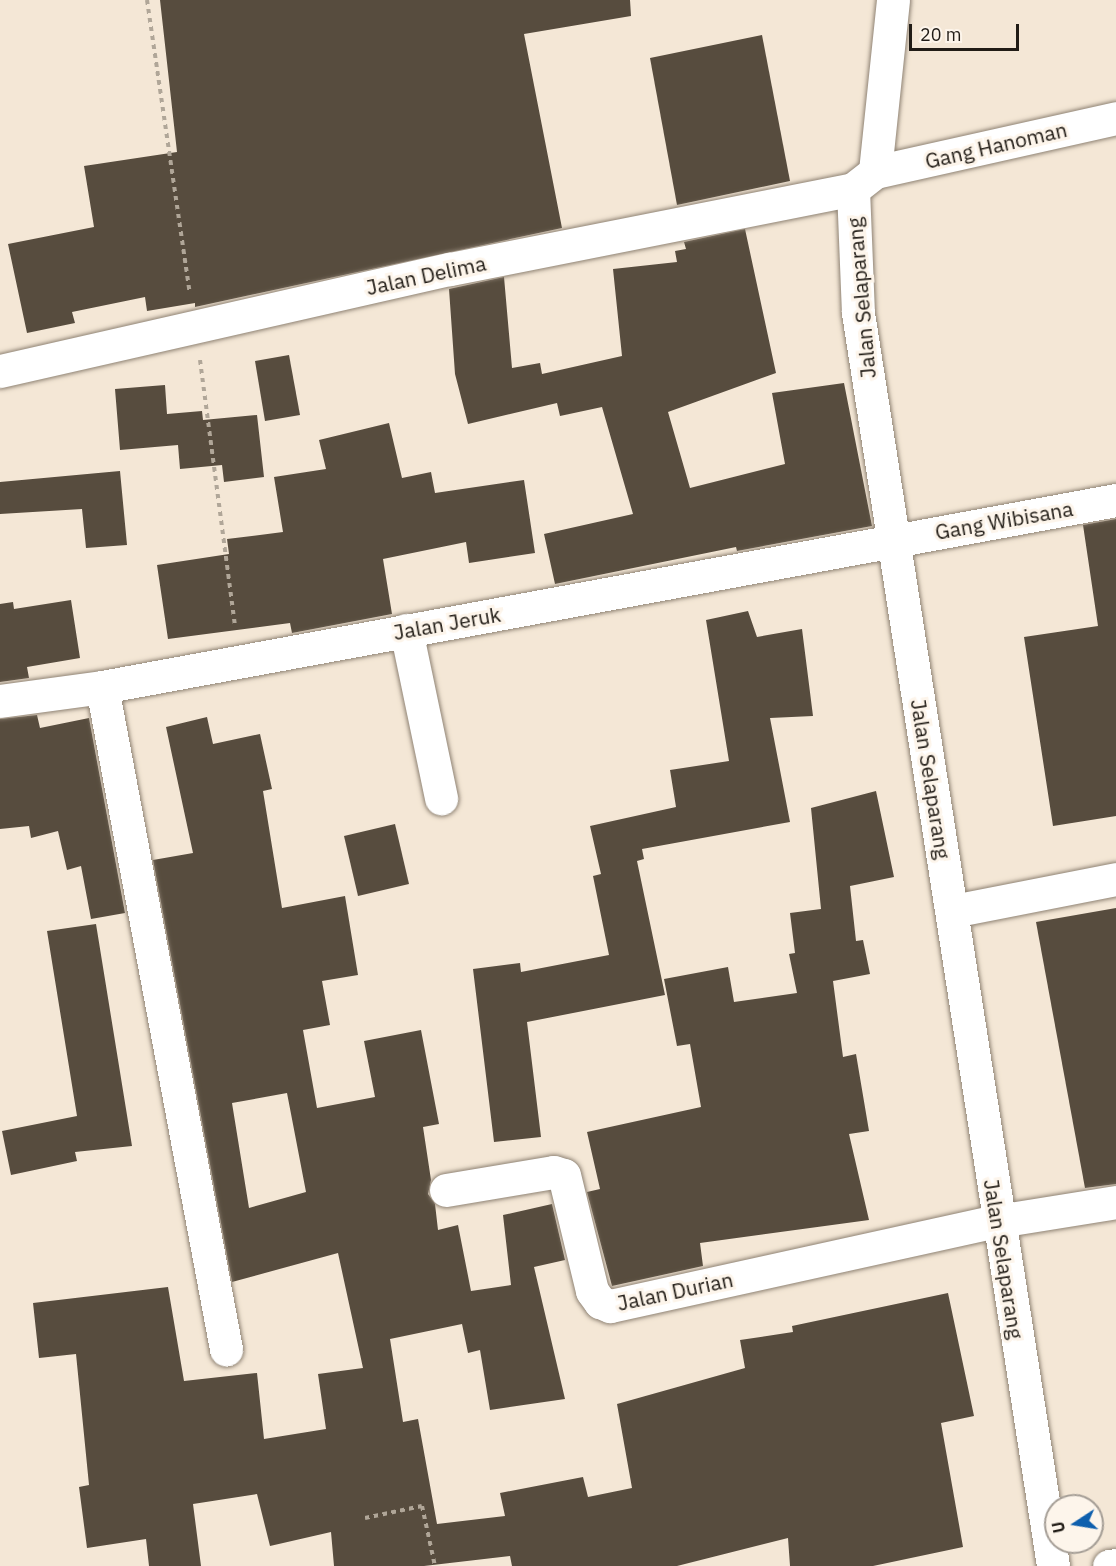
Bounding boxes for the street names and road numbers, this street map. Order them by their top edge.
street label: Gang Hanoman [923,116,1069,174]
street label: Jalan Selaparang [841,216,881,380]
street label: Jalan Delima [364,250,488,300]
street label: Gang Wibisana [933,495,1075,545]
street label: Jalan Jeruk [391,601,503,645]
street label: Jalan Selaparang [906,697,956,861]
street label: Jalan Selaparang [979,1177,1029,1341]
street label: Jalan Durian [615,1266,735,1316]

